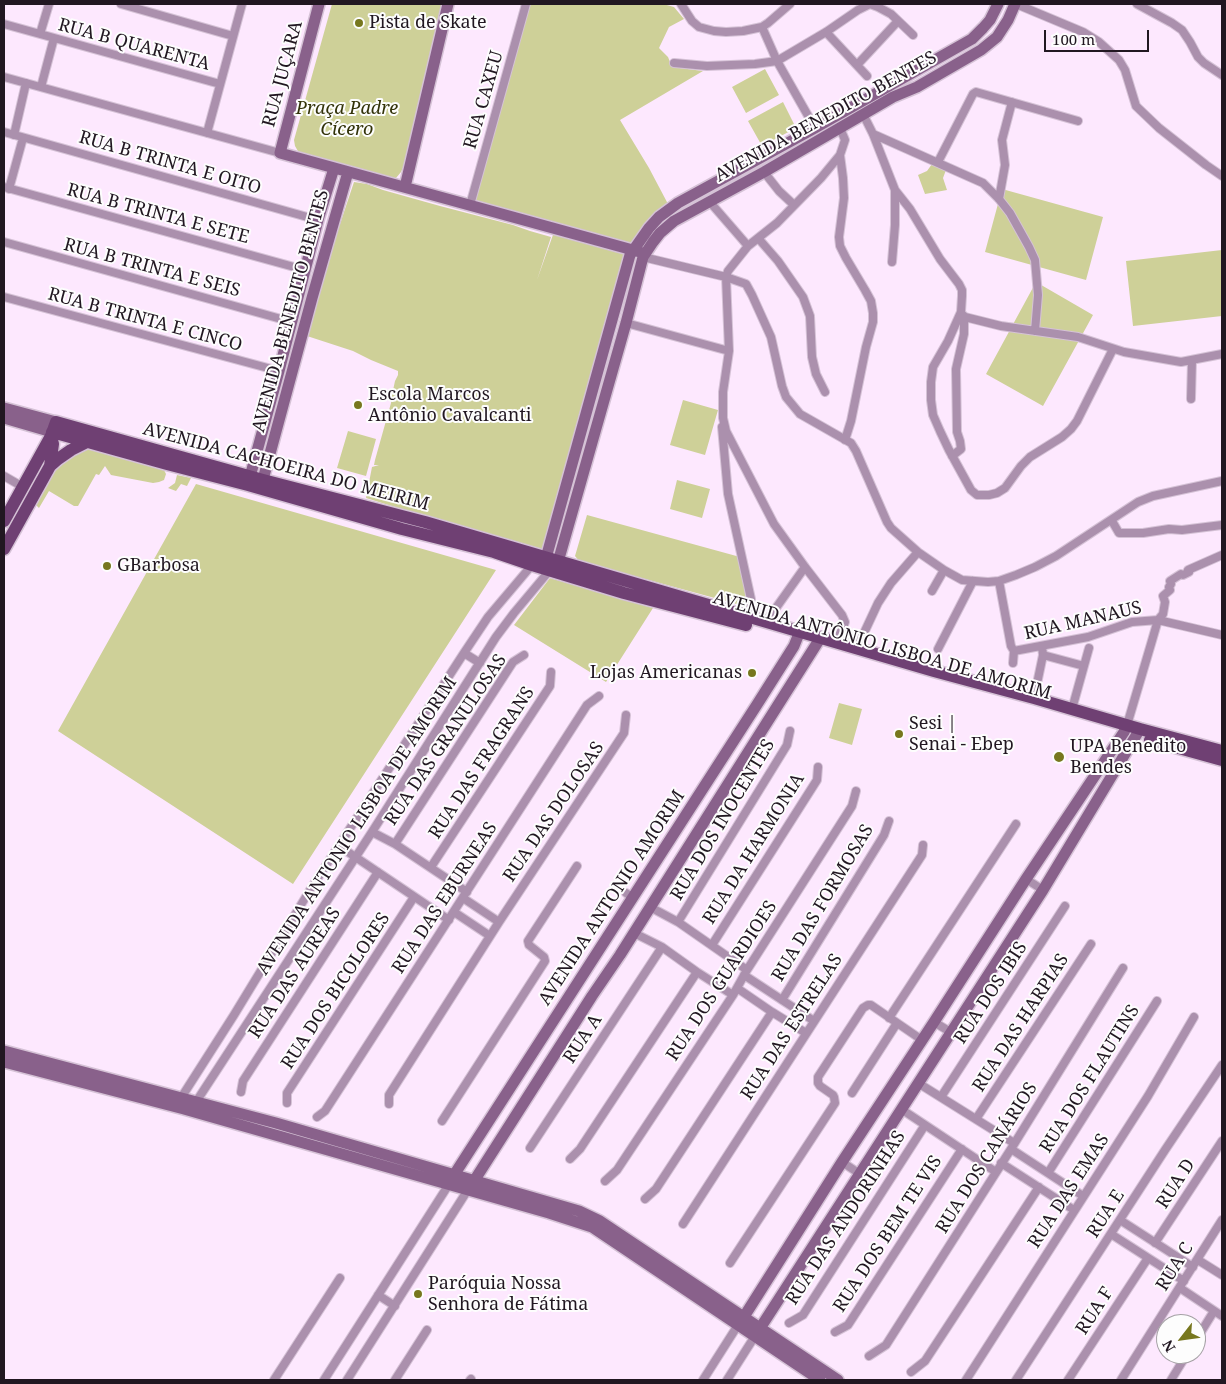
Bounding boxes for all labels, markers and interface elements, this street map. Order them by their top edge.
place label: Pista de Skate [369,12,487,34]
street label: RUA B QUARENTA [56,14,212,76]
marker: Pista de Skate [353,17,365,29]
street label: RUA JUÇARA [258,19,308,129]
scale bar [1046,20,1151,52]
text: 100 m [1052,29,1095,49]
street label: AVENIDA BENEDITO BENTES [711,47,941,187]
street label: RUA CAXEU [460,48,508,152]
park label: Praça Padre Cícero [296,98,398,140]
street label: RUA B TRINTA E OITO [76,127,264,199]
street label: RUA B TRINTA E SETE [65,179,251,249]
street label: AVENIDA BENEDITO BENTES [248,187,334,435]
street label: RUA B TRINTA E SEIS [61,234,243,302]
street label: RUA B TRINTA E CINCO [46,284,244,356]
place label: Escola Marcos Antônio Cavalcanti [368,384,531,426]
marker: Escola Marcos Antônio Cavalcanti [352,399,364,411]
street label: AVENIDA CACHOEIRA DO MEIRIM [141,418,431,516]
place label: GBarbosa [117,555,200,577]
marker: GBarbosa [101,560,113,572]
street label: AVENIDA ANTÔNIO LISBOA DE AMORIM [710,587,1054,705]
street label: RUA MANAUS [1022,597,1144,645]
street label: RUA DAS GRANULOSAS [381,650,511,830]
place label: Lojas Americanas [590,662,742,684]
marker: Lojas Americanas [746,667,758,679]
street label: AVENIDA ANTONIO LISBOA DE AMORIM [252,673,462,979]
street label: RUA DAS FRAGRANS [425,683,539,843]
place label: Sesi | Senai - Ebep [909,713,1014,756]
marker: Sesi | Senai - Ebep [893,728,905,740]
street label: RUA DOS INOCENTES [666,735,780,905]
place label: UPA Benedito Bendes [1070,736,1186,779]
street label: RUA DAS DOLOSAS [499,738,609,886]
marker: UPA Benedito Bendes [1052,750,1066,764]
street label: RUA DA HARMONIA [699,770,809,928]
street label: AVENIDA ANTONIO AMORIM [534,786,690,1010]
street label: RUA DAS EBURNEAS [388,818,502,978]
street label: RUA DAS FORMOSAS [768,821,878,985]
street label: RUA DOS GUARDIOES [662,897,782,1065]
street label: RUA DAS AUREAS [245,903,345,1043]
street label: RUA DOS BICOLORES [277,909,395,1073]
street label: RUA DOS IBIS [950,938,1032,1048]
street label: RUA DAS ESTRELAS [737,950,847,1104]
street label: RUA DAS HARPIAS [968,950,1074,1096]
street label: RUA DOS FLAUTINS [1036,1001,1144,1157]
street label: RUA A [559,1010,607,1068]
street label: RUA DOS CANÁRIOS [932,1078,1042,1238]
street label: RUA DAS ANDORINHAS [782,1127,910,1309]
street label: RUA DAS EMAS [1024,1130,1114,1252]
street label: RUA DOS BEM TE VIS [829,1152,947,1316]
street label: RUA D [1152,1155,1200,1213]
street label: RUA E [1083,1186,1129,1242]
street label: RUA C [1152,1239,1198,1295]
place label: Paróquia Nossa Senhora de Fátima [428,1273,588,1316]
street label: RUA F [1072,1283,1118,1339]
marker: Paróquia Nossa Senhora de Fátima [412,1288,424,1300]
north arrow [1156,1314,1206,1364]
text: N [1157,1337,1179,1356]

